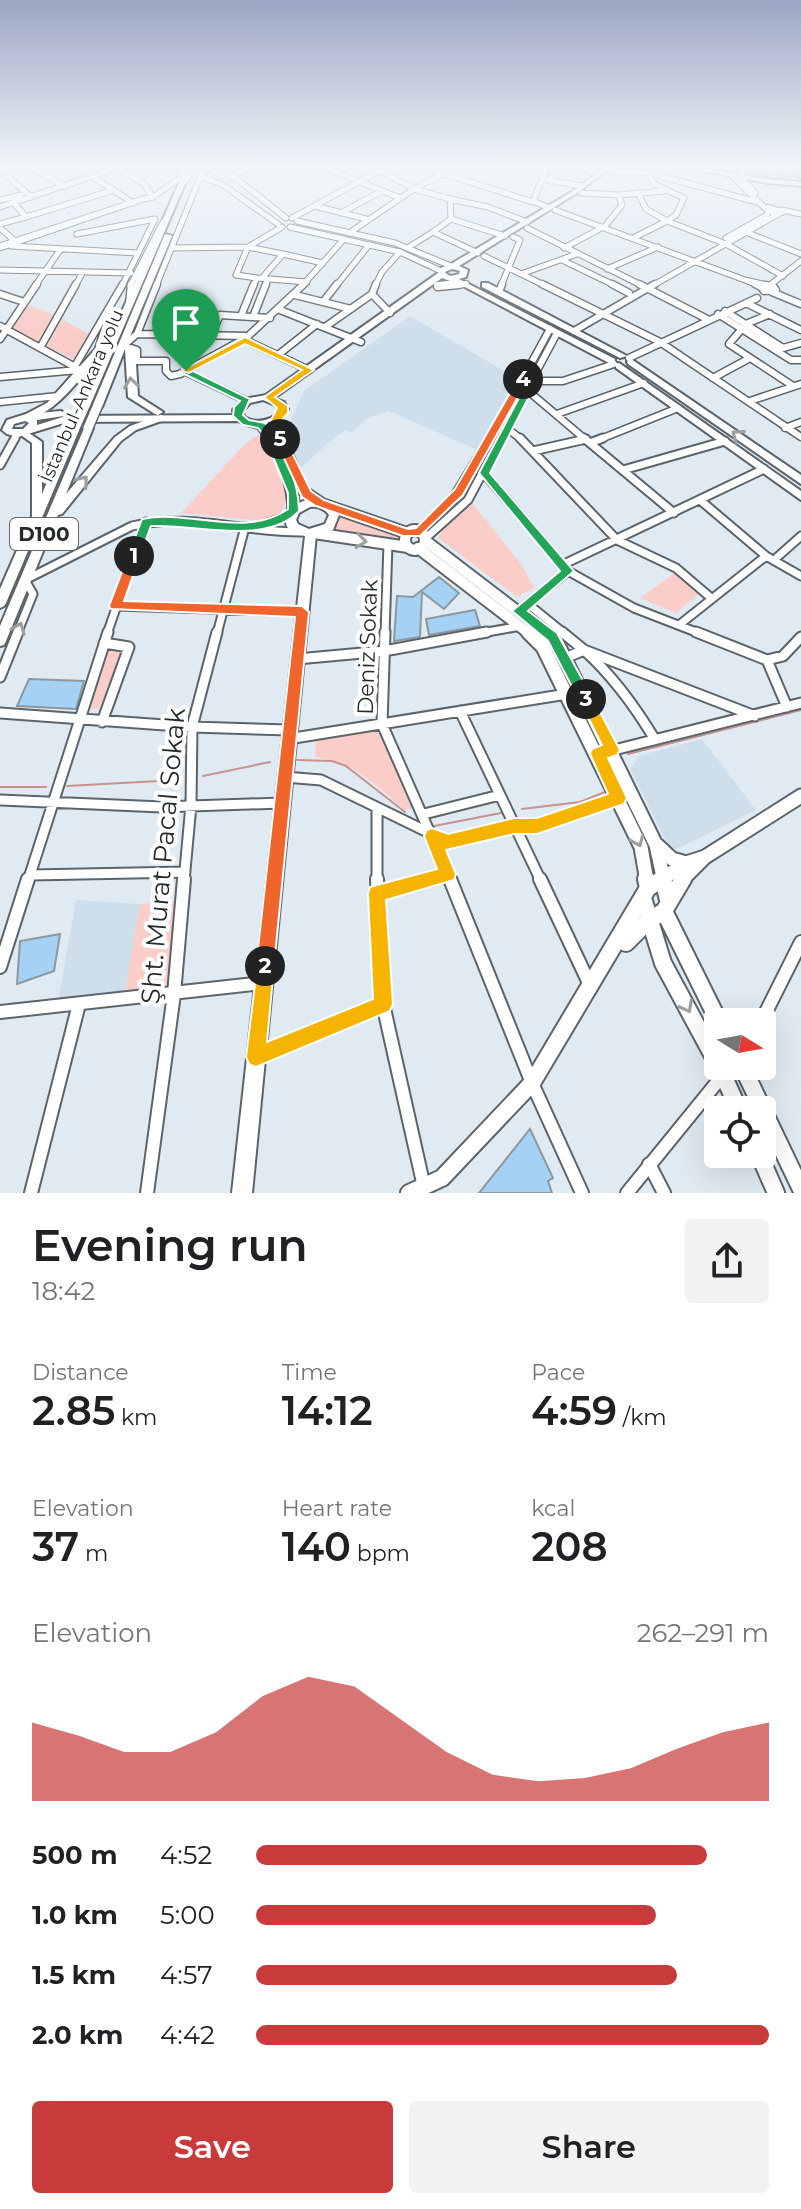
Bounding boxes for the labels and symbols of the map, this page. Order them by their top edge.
pin [152,289,220,371]
street label: İstanbul-Ankara yolu [36,306,128,486]
pin: 4 [503,359,543,399]
one-way arrow [123,376,140,389]
pin: 5 [260,419,300,459]
one-way arrow [732,430,746,445]
one-way arrow [73,476,88,490]
road number: D100 [10,518,78,550]
one-way arrow [355,532,368,549]
pin: 1 [114,536,154,576]
street label: Deniz Sokak [352,578,383,715]
one-way arrow [10,622,26,636]
pin: 3 [566,679,606,719]
street label: Şht. Murat Pacal Sokak [134,706,192,1005]
one-way arrow [628,833,644,847]
pin: 2 [245,946,285,986]
one-way arrow [678,999,693,1014]
north arrow [704,1008,776,1080]

